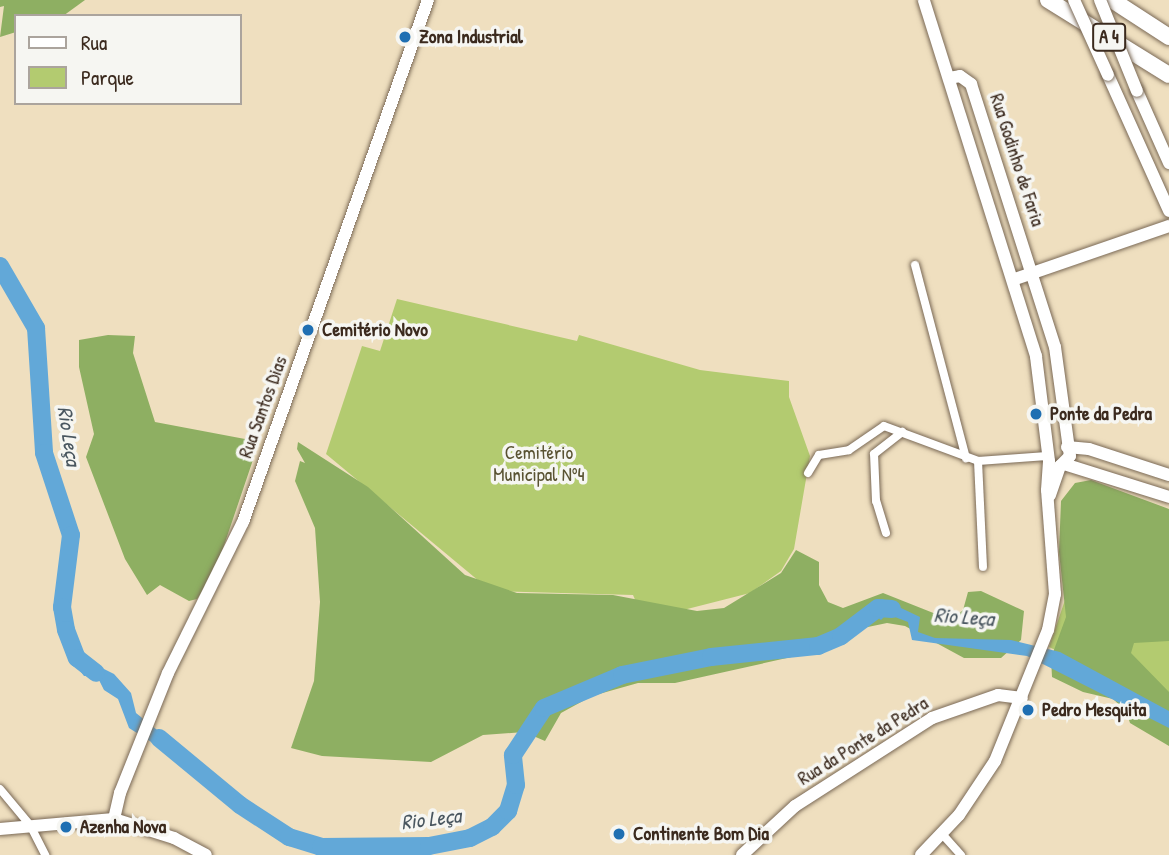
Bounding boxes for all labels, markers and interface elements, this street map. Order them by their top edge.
legend [14,14,242,105]
road number: A 4 [1092,22,1126,52]
place label: Zona Industrial [419,26,523,48]
text: Rua [81,28,107,57]
marker: Zona Industrial [397,29,413,45]
text: Parque [81,63,134,92]
street label: Rua Godinho de Faria [985,91,1049,229]
place label: Cemitério Novo [322,319,428,341]
marker: Cemitério Novo [300,322,316,338]
street label: Rua Santos Dias [234,353,292,461]
place label: Ponte da Pedra [1050,403,1152,425]
water label: Rio Leça [52,404,86,468]
marker: Ponte da Pedra [1028,406,1044,422]
park label: Cemitério Municipal Nº4 [493,442,585,486]
water label: Rio Leça [933,602,995,632]
street label: Rua da Ponte da Pedra [794,692,932,790]
place label: Pedro Mesquita [1042,699,1146,721]
marker: Pedro Mesquita [1020,702,1036,718]
water label: Rio Leça [400,803,462,835]
place label: Azenha Nova [80,816,166,838]
marker: Azenha Nova [58,819,74,835]
place label: Continente Bom Dia [633,823,769,845]
marker: Continente Bom Dia [611,826,627,842]

